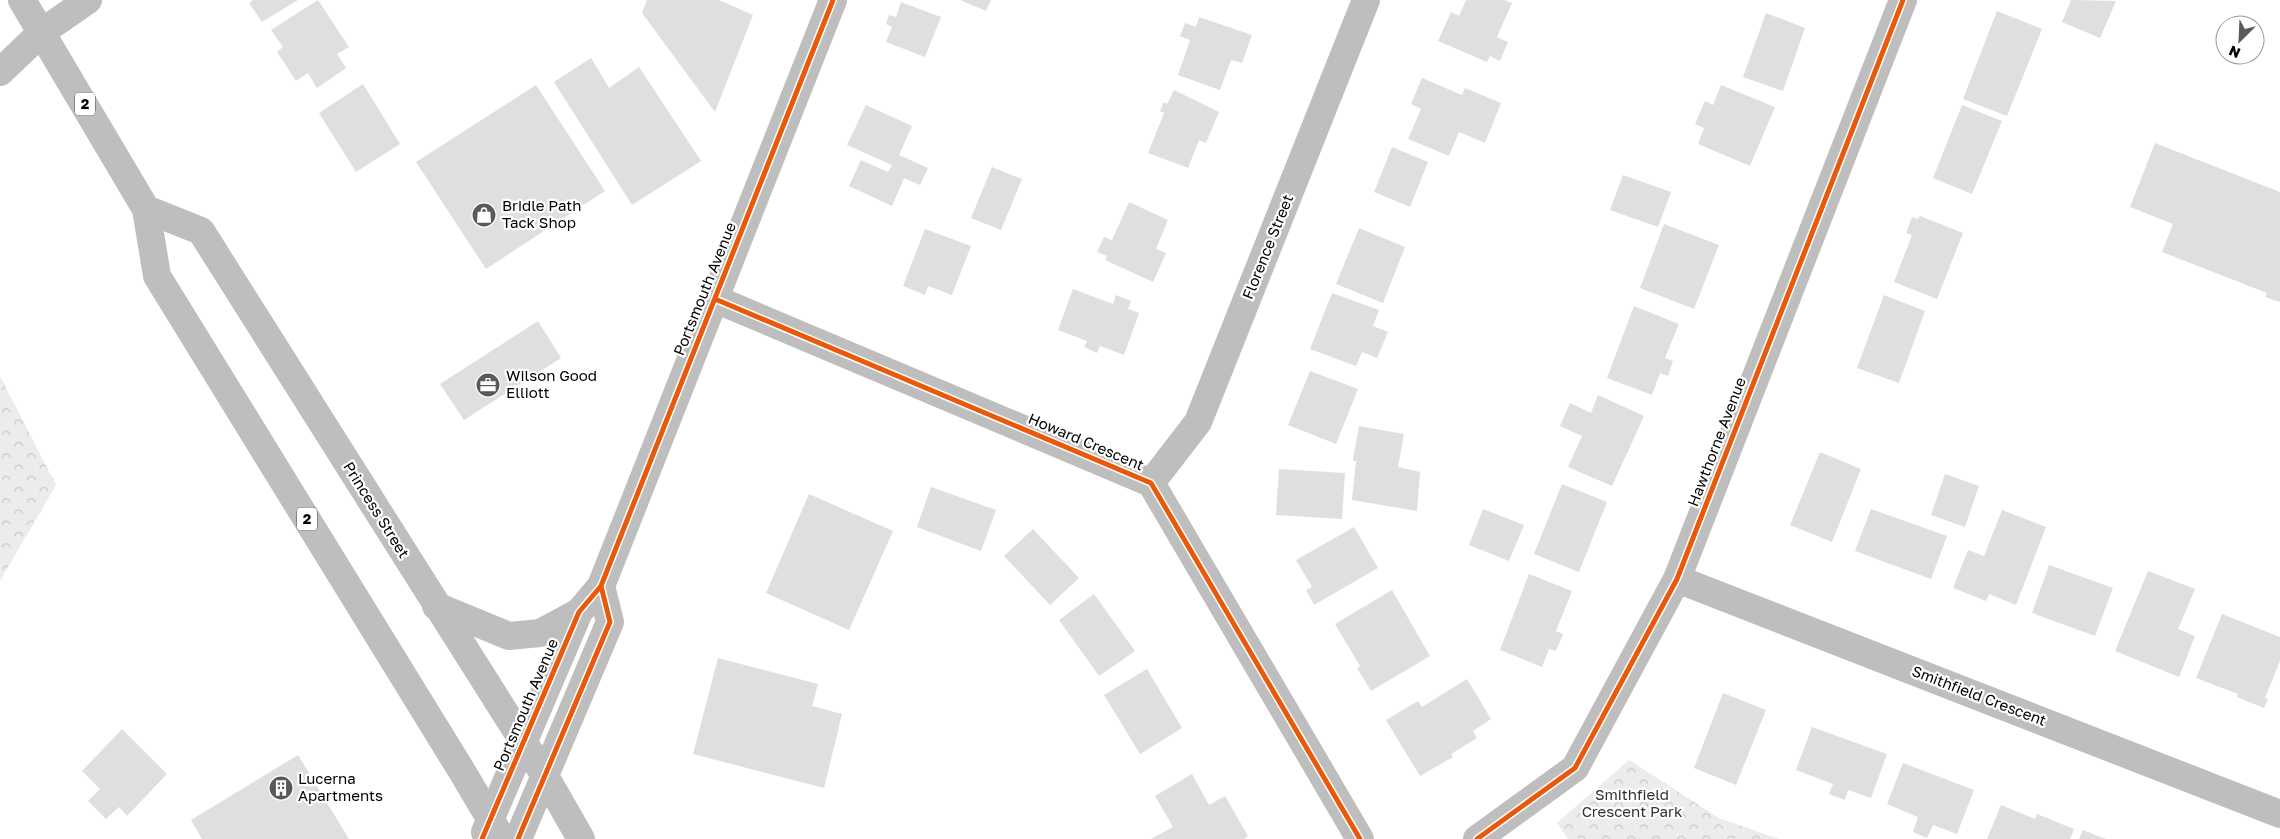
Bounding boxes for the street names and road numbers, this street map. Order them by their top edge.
road number: 2 [75,92,95,116]
street label: Florence Street [1238,192,1296,302]
street label: Portsmouth Avenue [669,219,739,358]
street label: Hawthorne Avenue [1683,374,1749,509]
street label: Howard Crescent [1026,409,1147,474]
street label: Princess Street [340,458,414,561]
road number: 2 [297,508,317,530]
street label: Portsmouth Avenue [489,635,561,774]
street label: Smithfield Crescent [1910,661,2049,729]

